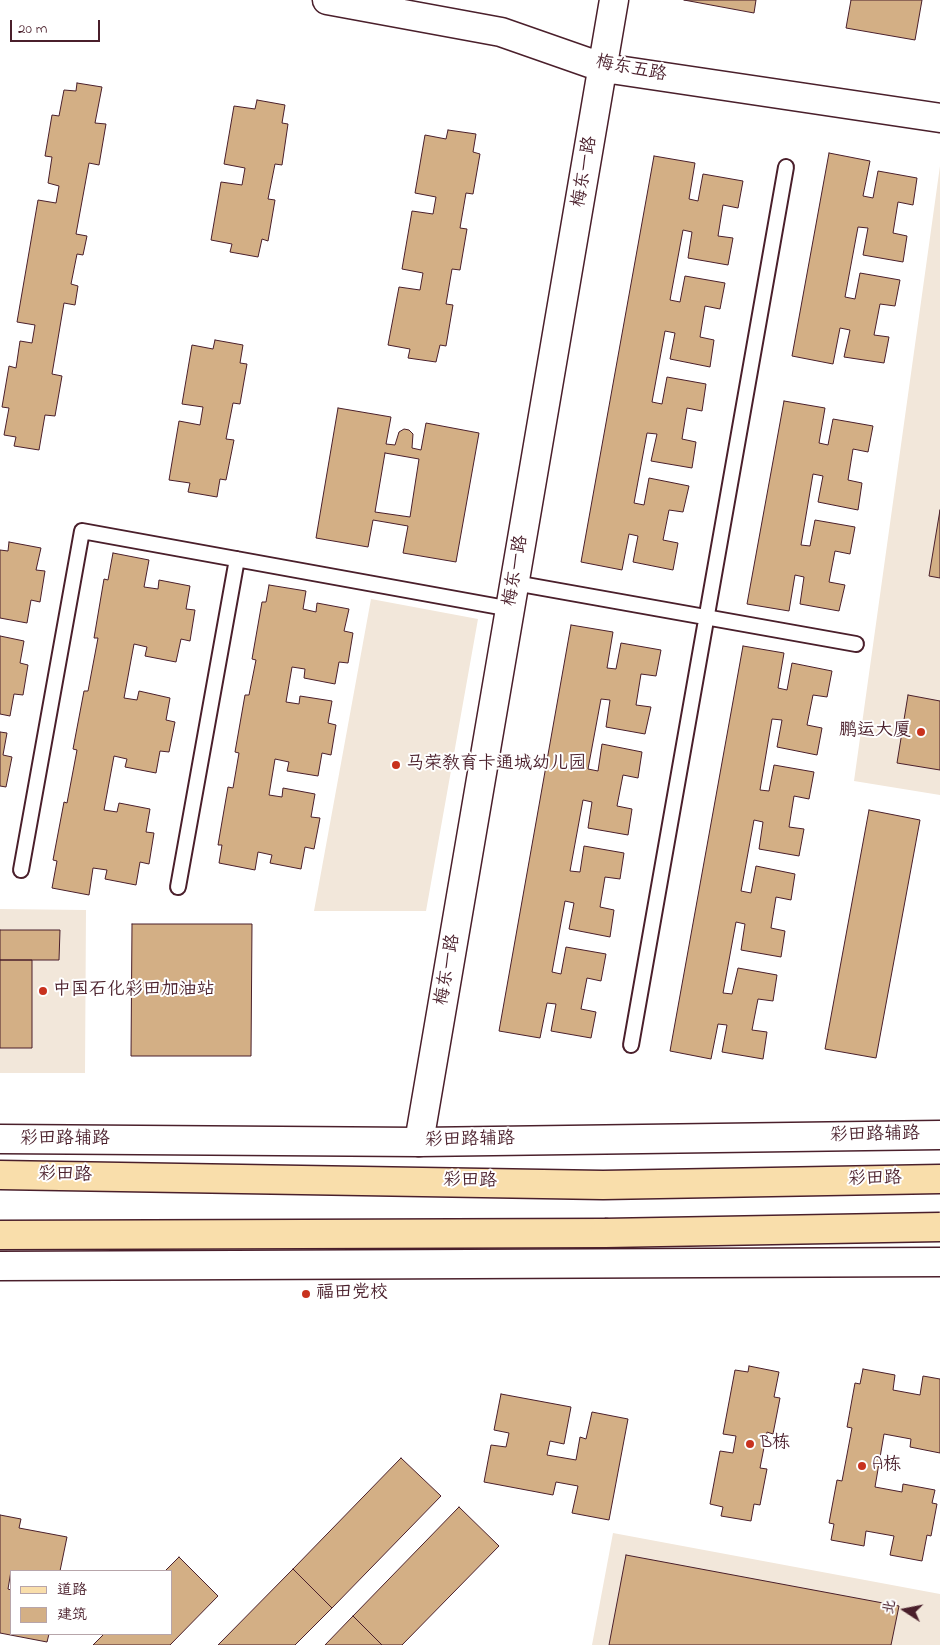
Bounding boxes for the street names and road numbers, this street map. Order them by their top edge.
street label: 梅东五路 [594,53,668,87]
street label: 梅东一路 [569,135,603,209]
street label: 梅东一路 [500,534,534,608]
street label: 梅东一路 [432,933,466,1007]
street label: 彩田路辅路 [830,1124,920,1148]
street label: 彩田路辅路 [20,1129,110,1151]
street label: 彩田路辅路 [425,1129,515,1153]
street label: 彩田路 [38,1165,92,1187]
street label: 彩田路 [848,1169,902,1191]
street label: 彩田路 [443,1171,497,1193]

